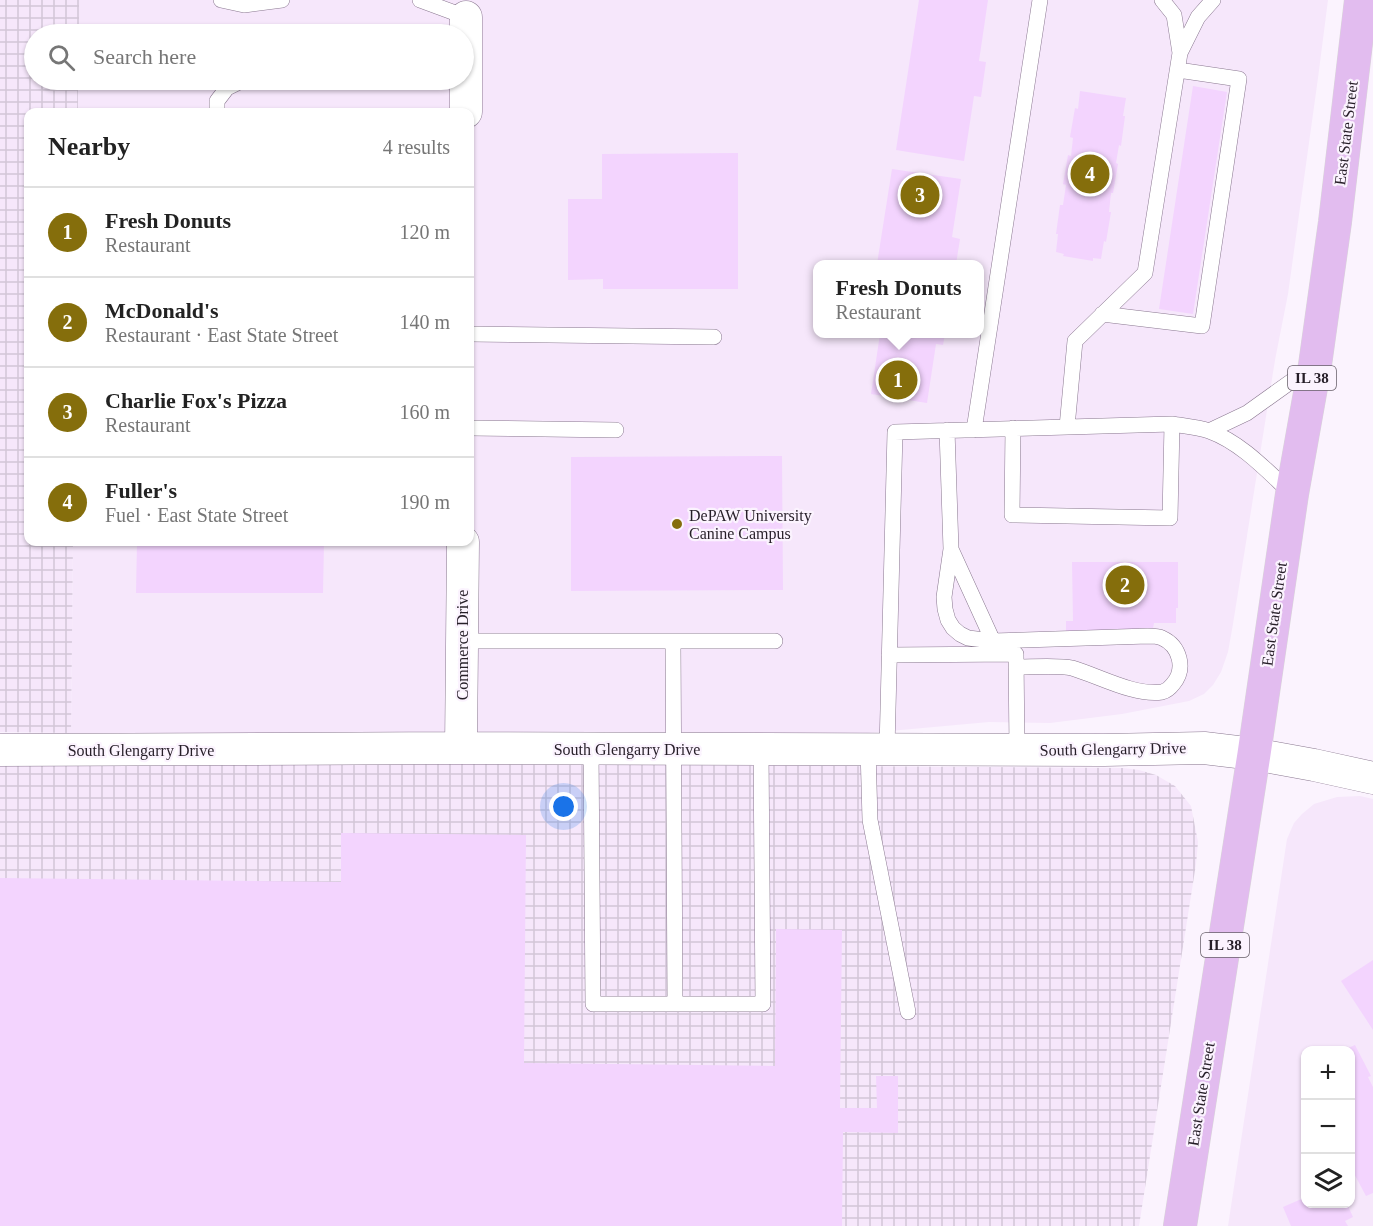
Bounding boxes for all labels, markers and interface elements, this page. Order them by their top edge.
search box [24,24,474,90]
icon: search [45,41,78,74]
text: Search here [93,44,196,69]
street label: East State Street [1331,79,1361,186]
text: Nearby [48,132,130,161]
text: 4 results [383,136,450,158]
pin: 4 [1070,152,1110,196]
pin: 3 [900,172,940,218]
text: Fresh Donuts [105,208,231,233]
text: 1 [63,221,73,243]
text: 120 m [399,221,450,243]
text: Restaurant [105,234,191,256]
popup [813,260,984,338]
text: Fresh Donuts [835,275,962,300]
text: McDonald's [105,298,219,323]
text: Restaurant [835,301,921,323]
text: 2 [63,311,73,333]
text: 140 m [399,311,450,333]
text: Restaurant · East State Street [105,324,338,346]
pin: 1 [878,358,918,403]
road number: IL 38 [1288,366,1336,390]
text: Charlie Fox's Pizza [105,388,287,413]
text: 3 [63,401,73,423]
text: 160 m [399,401,450,423]
text: Restaurant [105,414,191,436]
text: Fuller's [105,478,177,503]
text: 4 [63,491,73,513]
text: 190 m [399,491,450,513]
text: Fuel · East State Street [105,504,288,526]
place label: DePAW University Canine Campus [689,507,812,543]
marker: DePAW University Canine Campus [670,517,684,531]
street label: East State Street [1258,560,1290,667]
pin: 2 [1106,562,1144,608]
street label: Commerce Drive [454,590,471,700]
street label: South Glengarry Drive [1040,739,1186,760]
street label: South Glengarry Drive [554,741,700,759]
street label: South Glengarry Drive [68,742,214,760]
your location [549,792,578,821]
road number: IL 38 [1201,933,1249,957]
street label: East State Street [1184,1040,1218,1147]
map controls [1301,1046,1355,1208]
button: + [1301,1046,1355,1100]
button: − [1301,1100,1355,1154]
button: layers [1301,1154,1355,1208]

